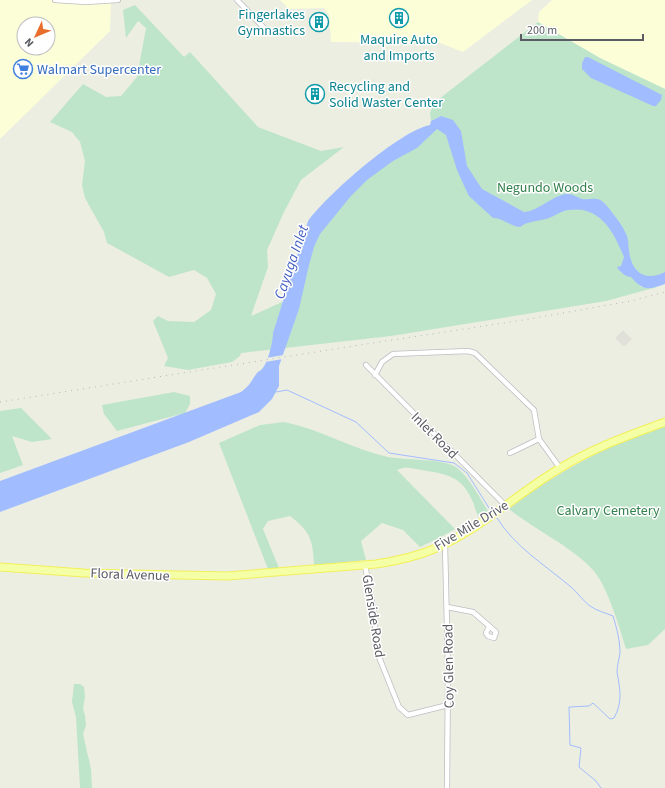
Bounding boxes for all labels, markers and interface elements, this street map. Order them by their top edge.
place label: Fingerlakes Gymnastics [237,5,305,41]
building icon: Maquire Auto and Imports [388,7,410,29]
building icon: Fingerlakes Gymnastics [308,11,330,33]
north arrow [16,16,56,56]
scale bar [521,16,643,42]
text: 200 m [527,22,557,39]
place label: Maquire Auto and Imports [360,30,438,66]
text: N [21,35,37,50]
supermarket icon: Walmart Supercenter [12,58,34,80]
place label: Walmart Supercenter [37,60,161,80]
place label: Recycling and Solid Waster Center [329,77,443,113]
building icon: Recycling and Solid Waster Center [304,83,326,105]
park label: Negundo Woods [497,178,593,198]
water label: Cayuga Inlet [269,221,314,302]
street label: Inlet Road [406,408,462,464]
street label: Five Mile Drive [430,496,513,556]
park label: Calvary Cemetery [556,501,660,521]
street label: Floral Avenue [90,564,170,586]
street label: Glenside Road [357,573,389,659]
street label: Coy Glen Road [438,624,460,708]

